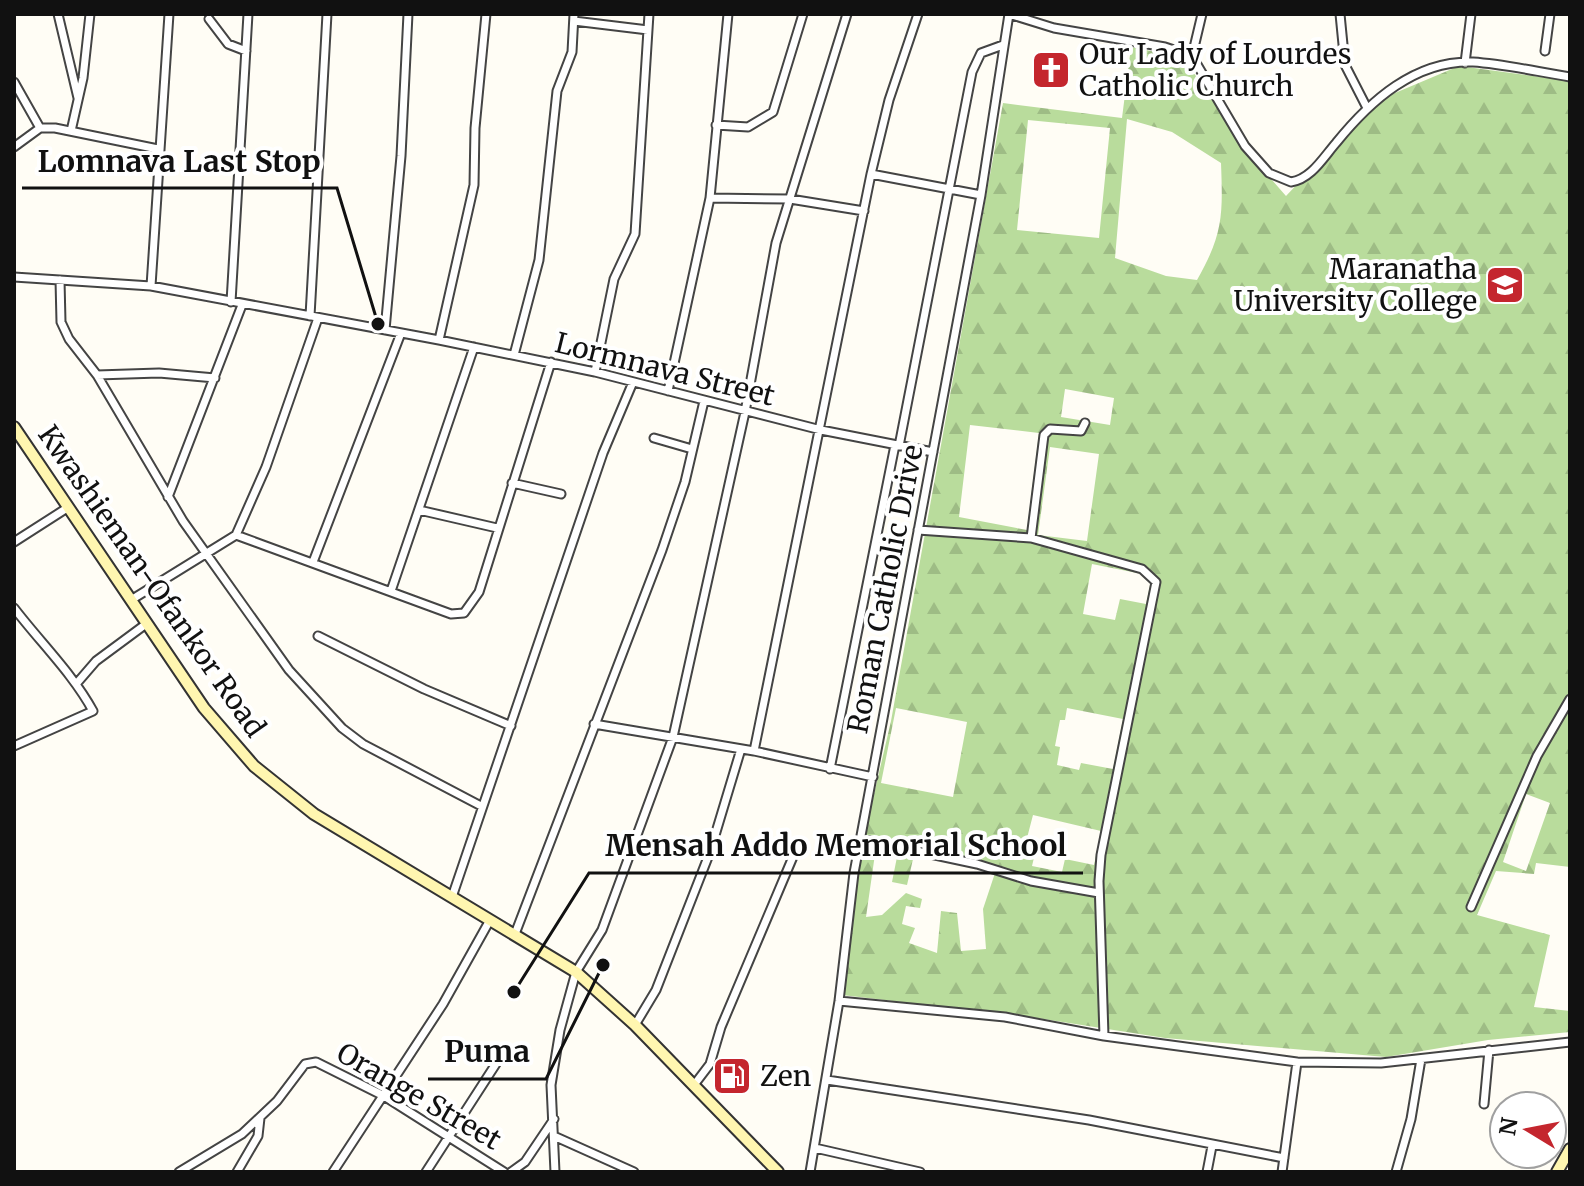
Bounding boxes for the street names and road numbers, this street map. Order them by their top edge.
street label: Lormnava Street [552,324,779,414]
street label: Kwashieman-Ofankor Road [30,418,274,744]
street label: Roman Catholic Drive [839,442,931,736]
street label: Orange Street [330,1034,508,1158]

